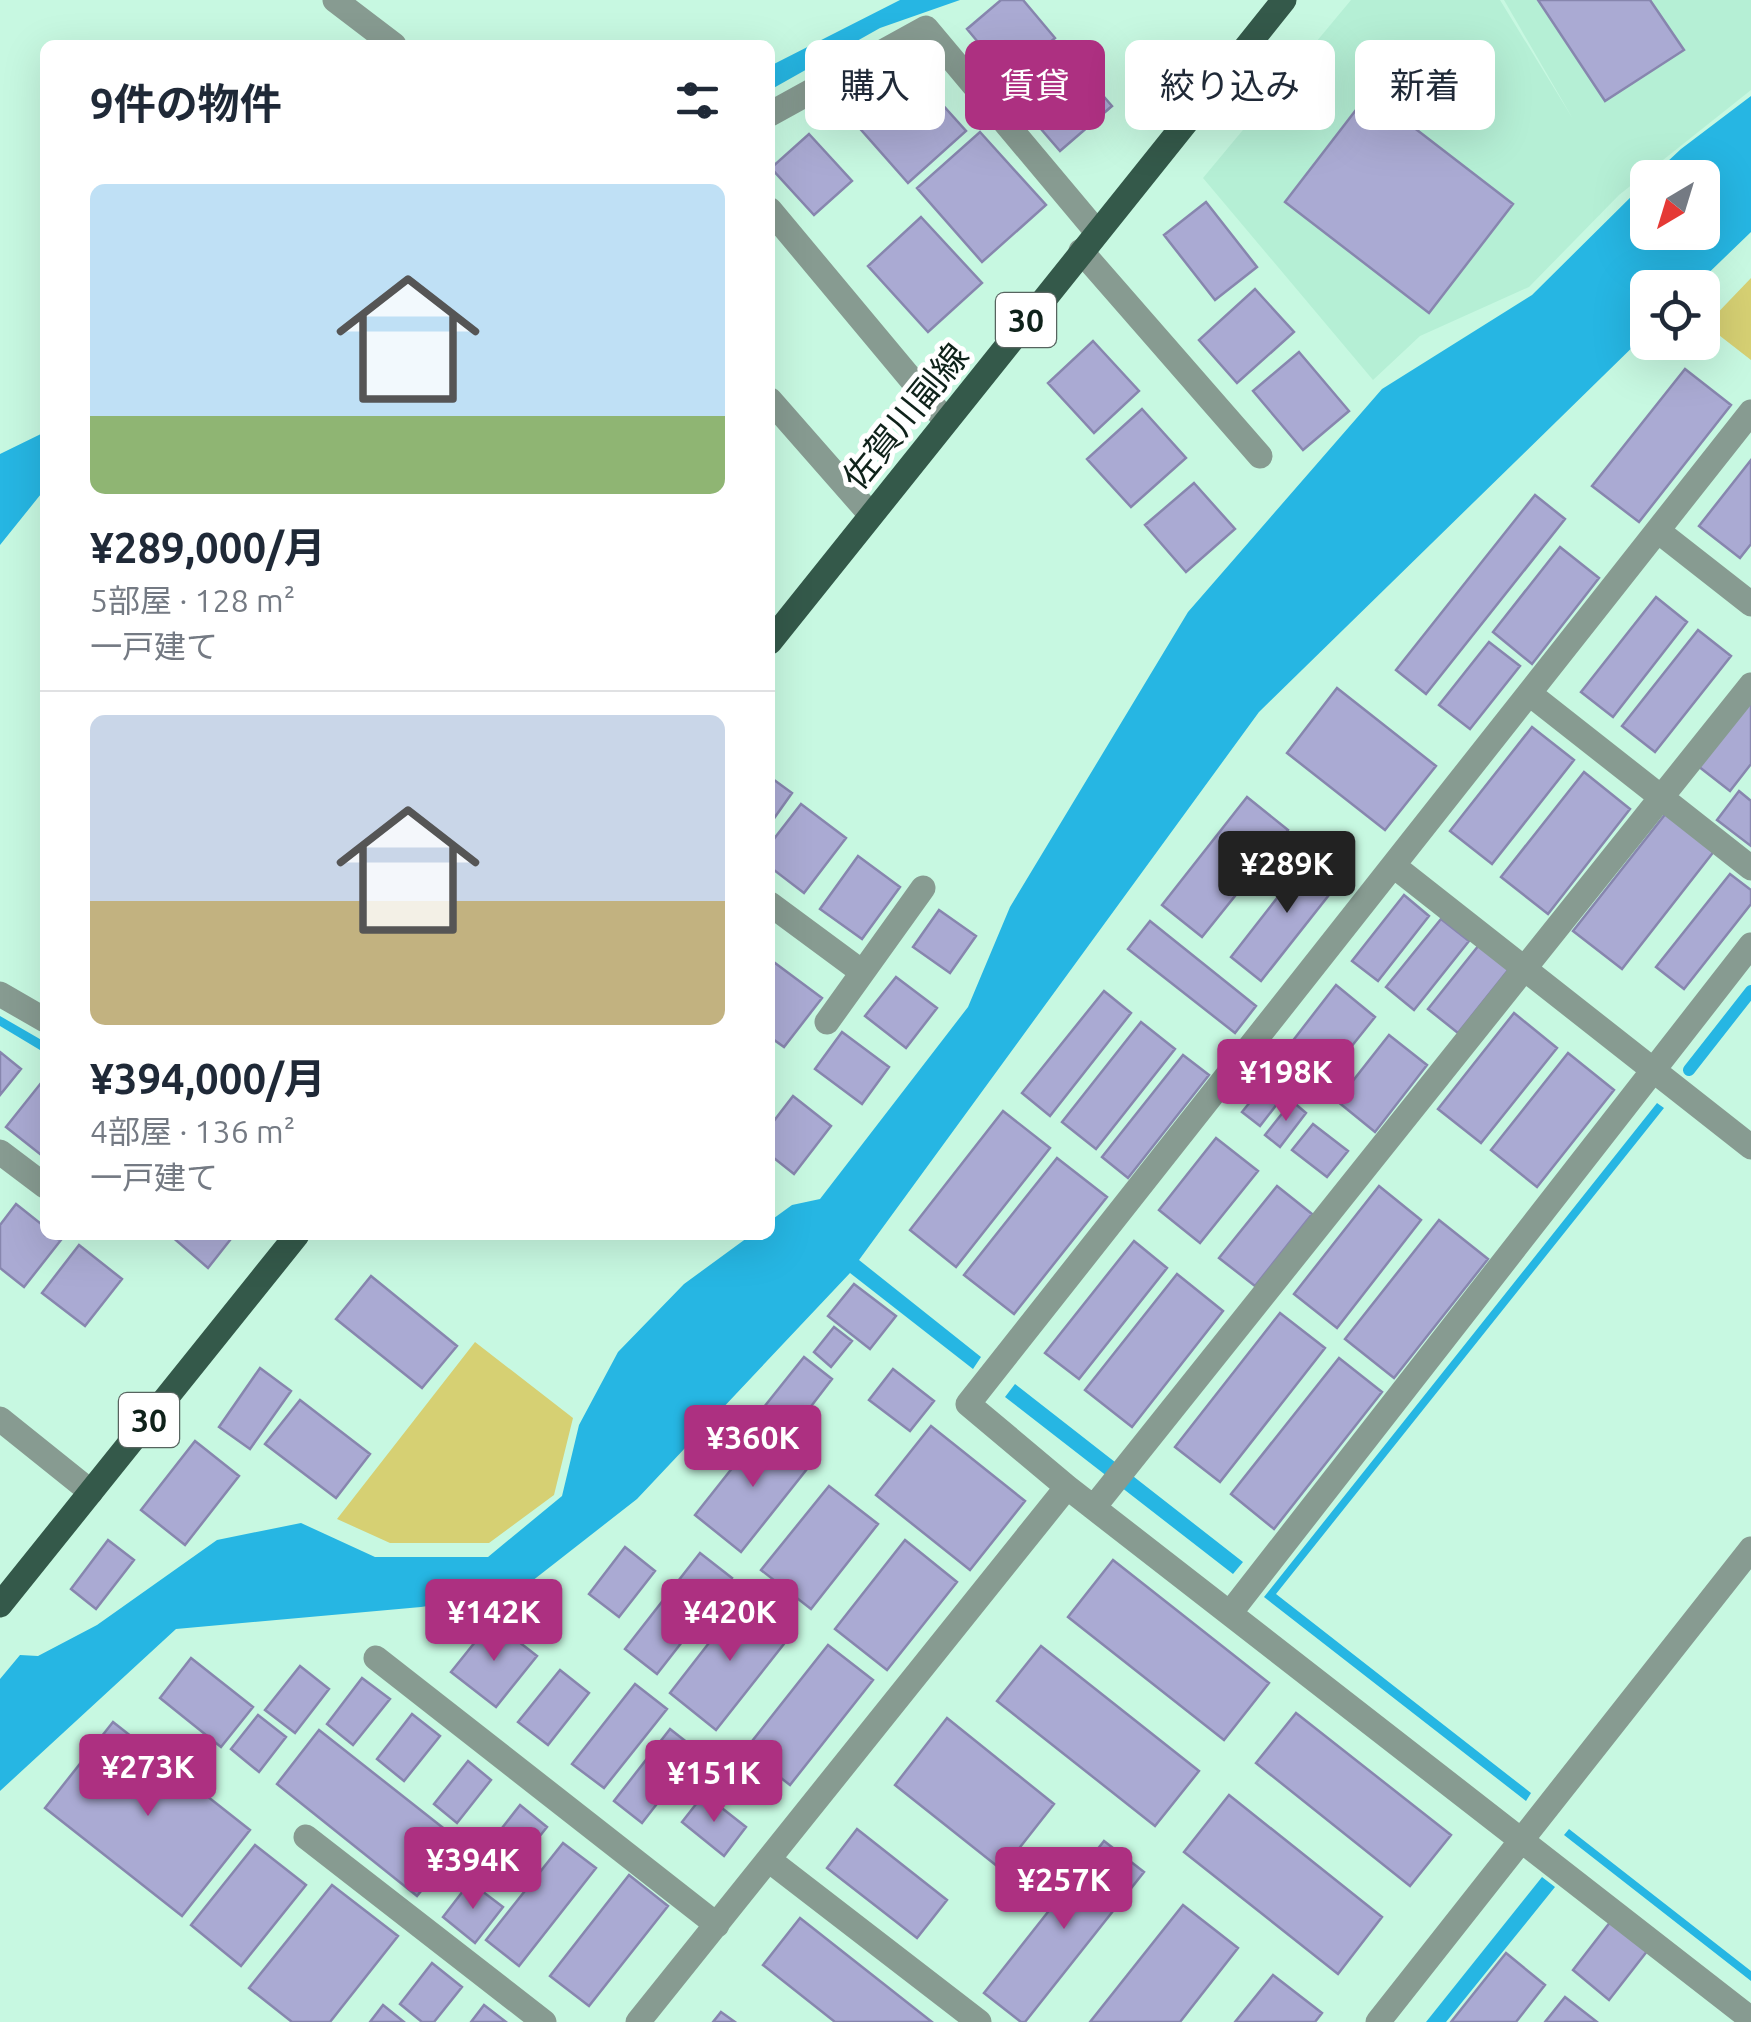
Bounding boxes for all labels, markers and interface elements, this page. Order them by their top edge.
chip: 購入 [805,40,945,130]
chip: 賃貸 [965,40,1105,130]
chip: 絞り込み [1125,40,1335,130]
chip: 新着 [1355,40,1495,130]
icon: filters [670,73,725,128]
text: 9件の物件 [90,80,282,127]
north arrow [1630,160,1720,250]
map controls [1630,160,1720,360]
icon: home [318,249,498,429]
button: locate [1630,270,1720,360]
road number: 30 [996,293,1056,347]
street label: 佐賀川副線 [834,335,976,497]
text: ¥289,000/月 [90,524,326,571]
text: 5部屋 · 128 m² [90,582,295,618]
text: 一戸建て [90,628,218,664]
icon: home [318,780,498,960]
pin: ¥289K [1217,831,1357,916]
text: ¥289K [1240,845,1334,881]
pin: ¥198K [1216,1039,1356,1124]
text: ¥198K [1239,1053,1333,1089]
text: ¥394,000/月 [90,1055,326,1102]
text: 4部屋 · 136 m² [90,1113,295,1149]
text: 一戸建て [90,1159,218,1195]
road number: 30 [119,1393,179,1447]
pin: ¥360K [683,1405,823,1490]
text: ¥360K [706,1419,800,1455]
pin: ¥142K [424,1579,564,1664]
pin: ¥420K [660,1579,800,1664]
text: ¥142K [447,1593,541,1629]
text: ¥420K [683,1593,777,1629]
pin: ¥273K [78,1734,218,1819]
pin: ¥151K [644,1740,784,1825]
text: ¥273K [101,1748,195,1784]
text: ¥151K [667,1754,761,1790]
pin: ¥394K [403,1827,543,1912]
text: ¥394K [426,1841,520,1877]
pin: ¥257K [994,1847,1134,1932]
text: ¥257K [1017,1861,1111,1897]

